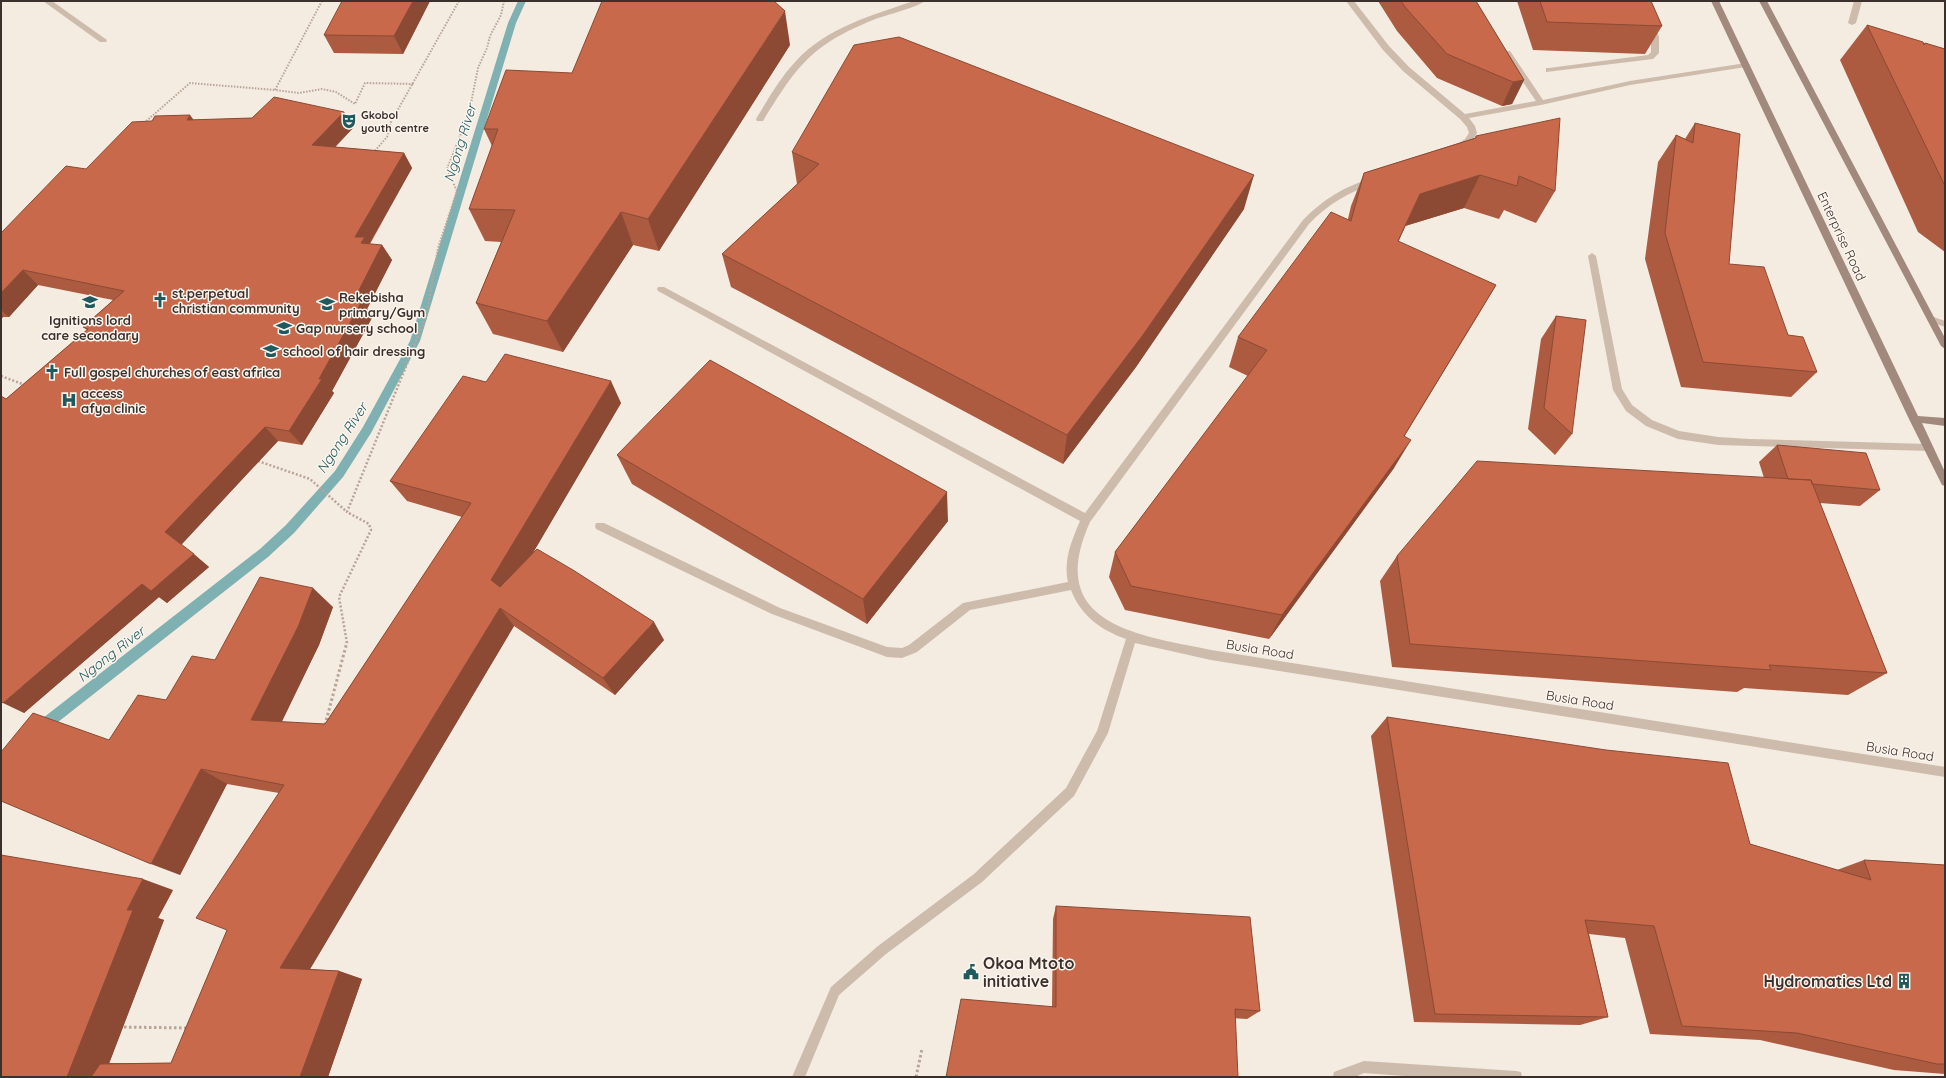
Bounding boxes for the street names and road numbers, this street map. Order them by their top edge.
street label: Enterprise Road [1814,189,1870,283]
street label: Busia Road [1225,636,1295,662]
street label: Busia Road [1545,687,1615,713]
street label: Busia Road [1865,738,1935,764]

